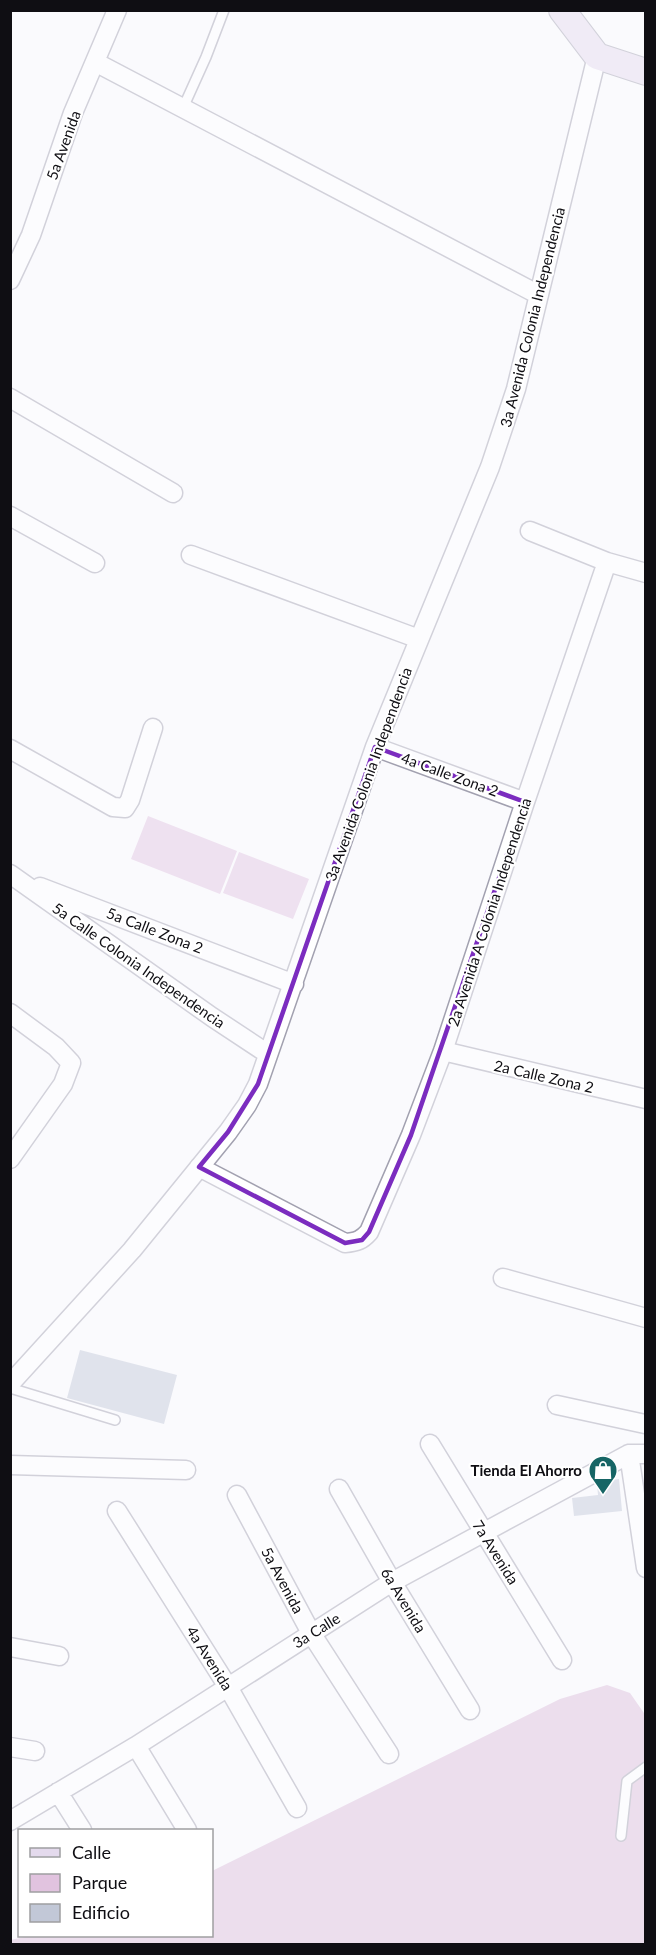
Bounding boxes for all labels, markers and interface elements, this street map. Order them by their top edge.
street label: 5a Avenida [42,108,84,182]
street label: 3a Avenida Colonia Independencia [496,205,568,429]
street label: 3a Avenida Colonia Independencia [321,665,415,883]
street label: 4a Calle Zona 2 [399,748,501,800]
street label: 2a Avenida A Colonia Independencia [443,795,535,1029]
street label: 5a Calle Colonia Independencia [49,898,229,1032]
street label: 5a Calle Zona 2 [104,903,206,957]
street label: 2a Calle Zona 2 [492,1056,596,1096]
shop icon: Tienda El Ahorro [587,1454,619,1496]
place label: Tienda El Ahorro [470,1461,582,1479]
street label: 7a Avenida [469,1517,523,1587]
street label: 5a Avenida [258,1544,308,1616]
street label: 6a Avenida [378,1564,430,1636]
street label: 3a Calle [289,1608,343,1652]
street label: 4a Avenida [183,1623,237,1693]
legend [18,1829,213,1937]
text: Calle [72,1841,111,1863]
text: Parque [72,1871,127,1893]
text: Edificio [72,1901,130,1923]

